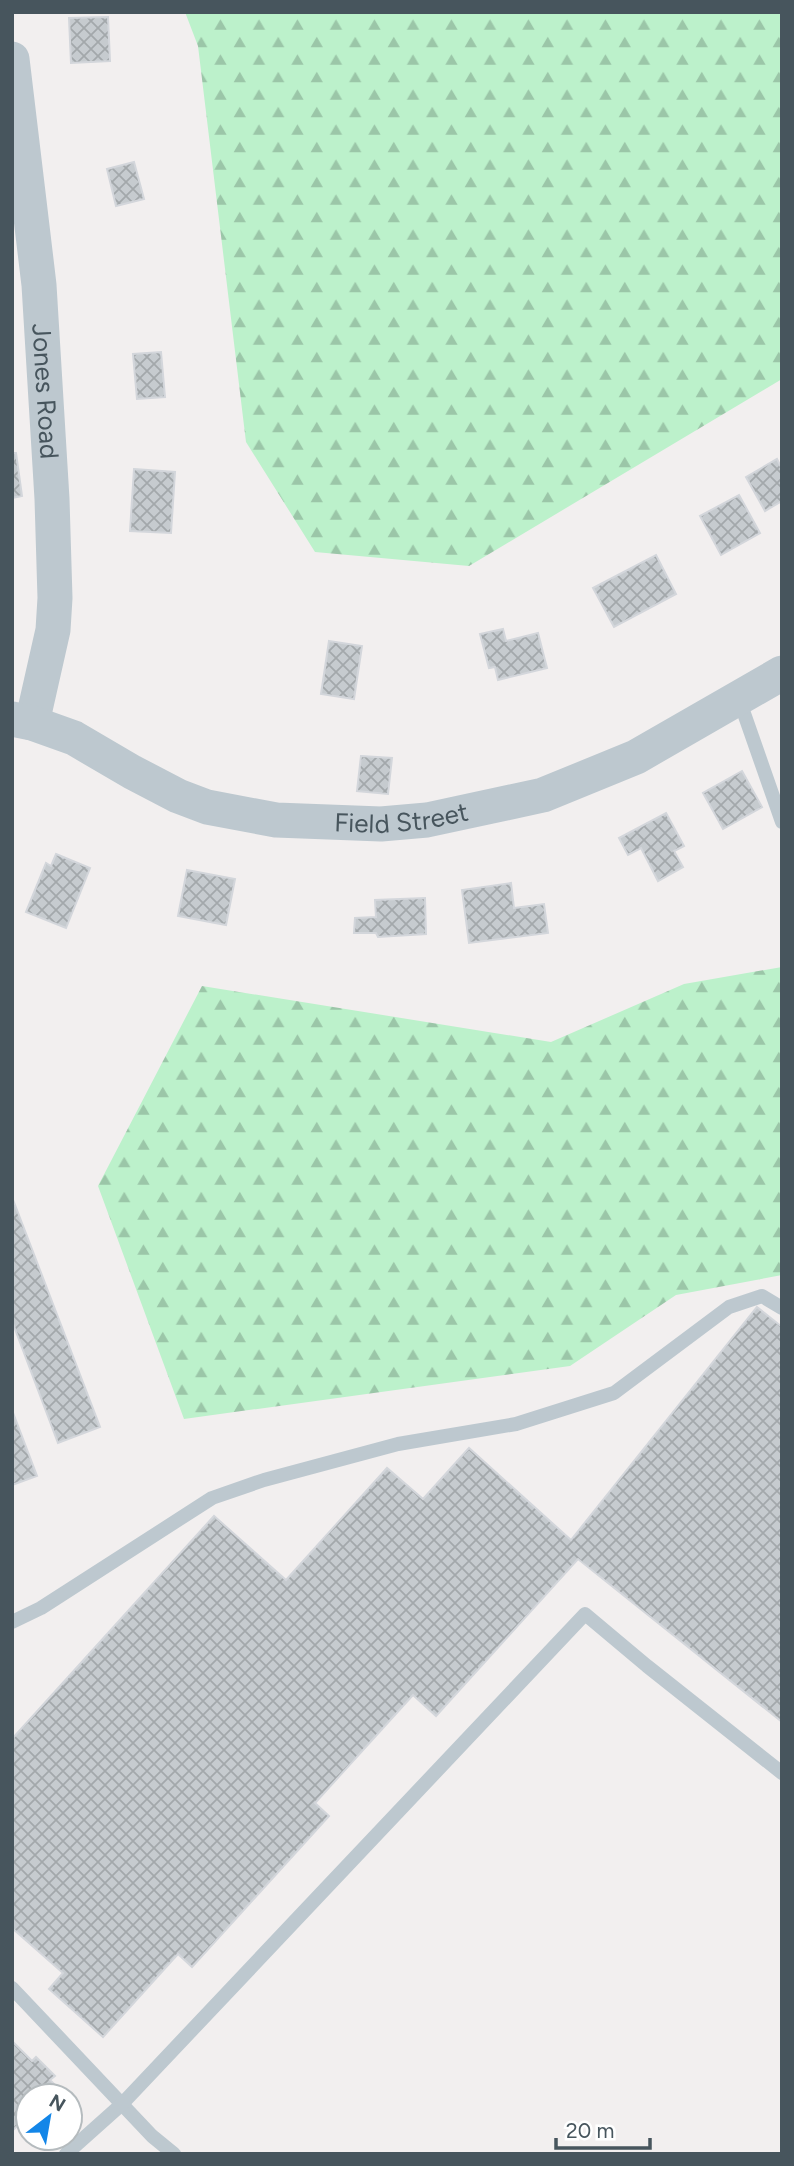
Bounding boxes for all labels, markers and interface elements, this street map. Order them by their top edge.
street label: Jones Road [25,323,66,460]
street label: Field Street [334,796,471,841]
north arrow [14,2082,84,2152]
text: N [45,2089,70,2116]
scale bar [556,2106,650,2150]
text: 20 m [566,2118,614,2143]

